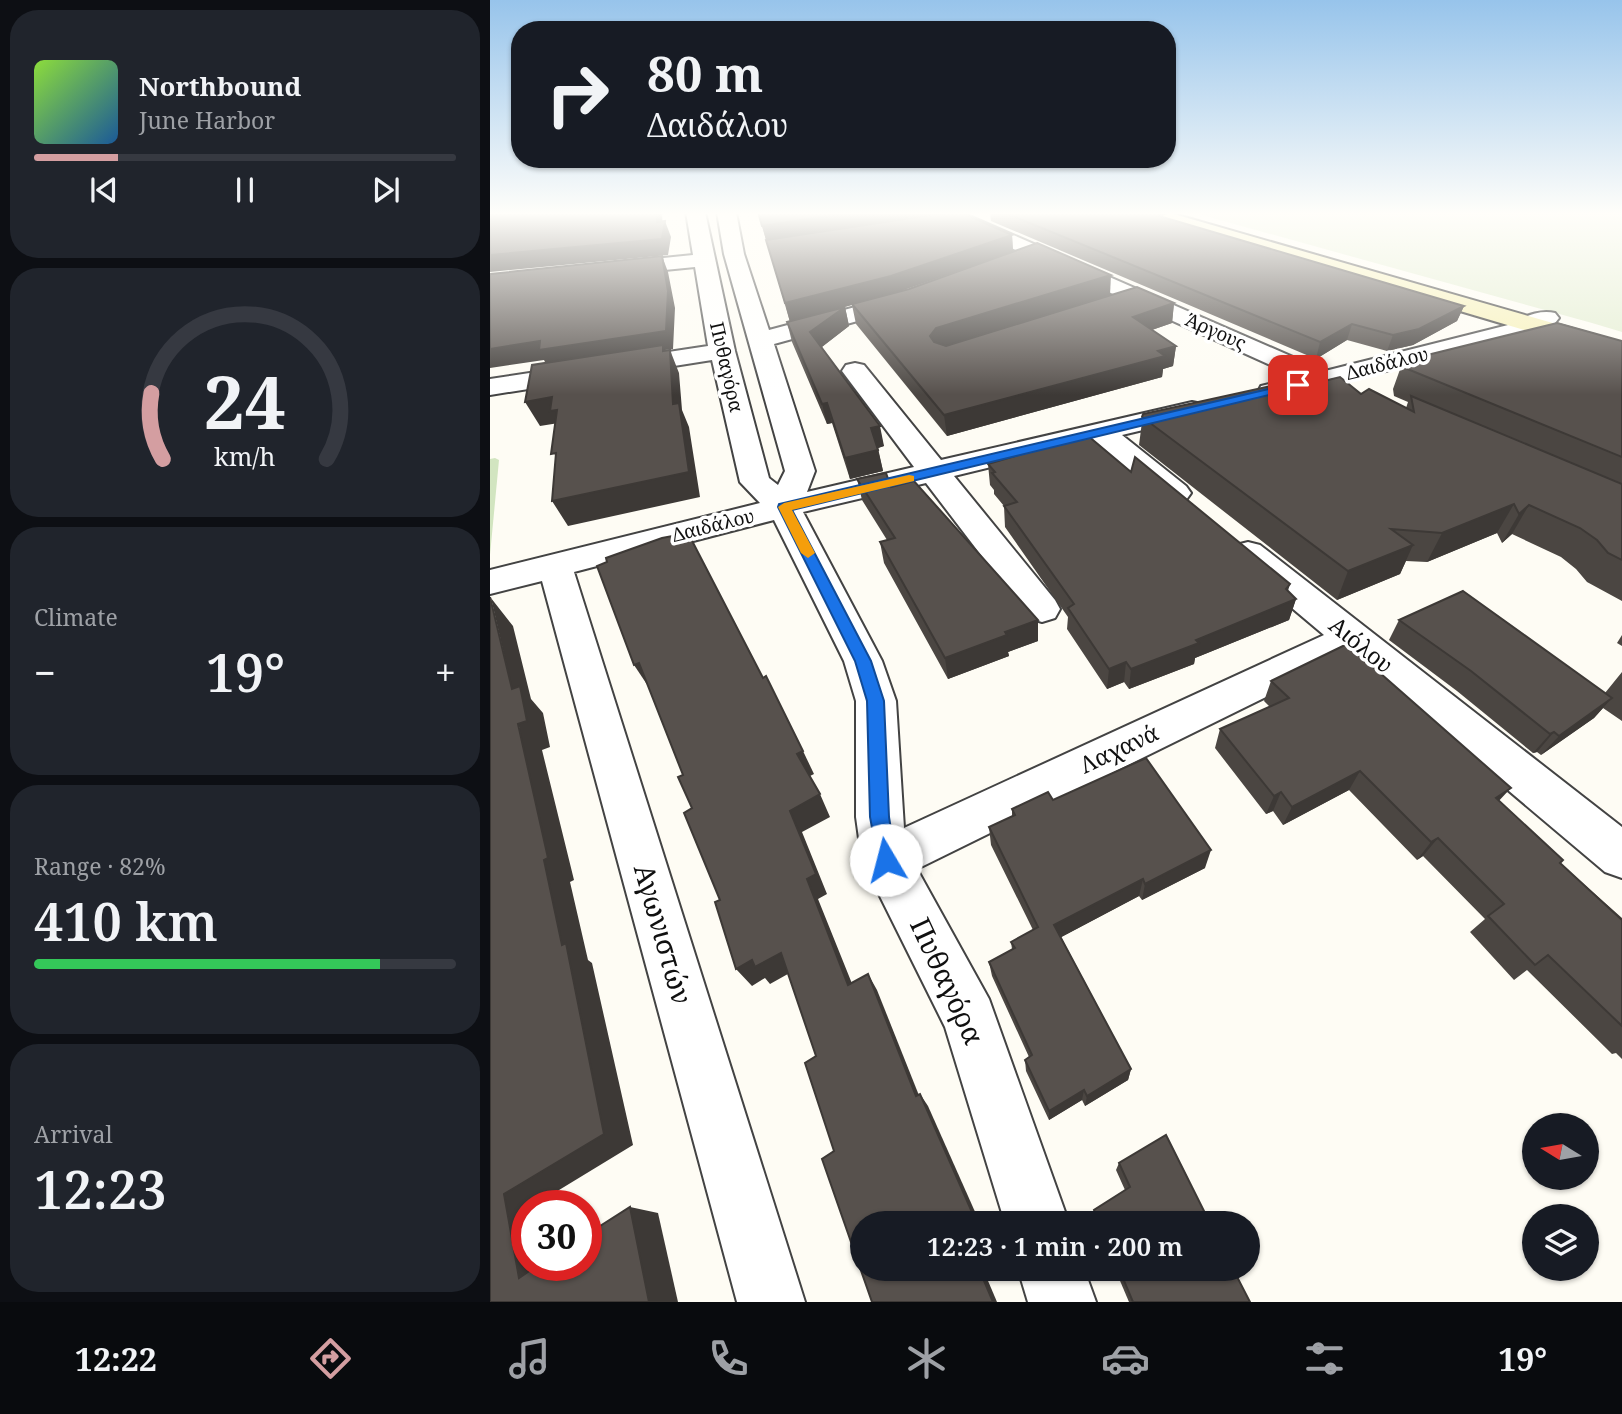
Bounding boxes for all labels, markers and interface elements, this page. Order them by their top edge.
text: 80 m [647,40,763,106]
icon: right [532,49,623,140]
text: Northbound [139,68,301,104]
text: Δαιδάλου [647,103,788,146]
text: June Harbor [139,104,275,136]
icon: previous [85,171,123,209]
icon: pause [226,171,264,209]
icon: next [367,171,405,209]
street label: Άργους [1182,306,1250,356]
street label: Πυθαγόρα [704,319,750,415]
street label: Δαιδάλου [1343,340,1431,386]
text: 24 [204,351,286,450]
pin [1268,355,1328,415]
icon: arrive [1279,366,1317,404]
text: km/h [214,438,276,472]
street label: Δαιδάλου [669,502,757,548]
text: Climate [34,601,118,633]
street label: Αιόλου [1323,609,1400,680]
text: 19° [206,636,285,707]
text: − [34,646,56,698]
text: + [435,646,456,698]
street label: Λαχανά [1074,716,1163,780]
position arrow [849,823,923,897]
text: Range · 82% [34,850,166,882]
street label: Αγωνιστών [626,859,702,1008]
text: 410 km [34,885,218,956]
street label: Πυθαγόρα [902,911,994,1050]
north arrow [1522,1113,1600,1190]
map controls [1522,1113,1599,1281]
text: Arrival [34,1118,113,1150]
text: 12:23 [34,1153,167,1224]
speed limit sign: 30 [511,1190,602,1281]
button: layers [1522,1204,1599,1281]
text: 12:23 · 1 min · 200 m [927,1228,1183,1264]
icon: directions [306,1334,355,1383]
icon: music [505,1334,554,1383]
icon: phone [704,1334,753,1383]
icon: climate [902,1334,951,1383]
icon: car [1101,1334,1150,1383]
icon: filters [1300,1334,1349,1383]
text: 12:22 [75,1337,157,1380]
text: 19° [1498,1337,1547,1380]

